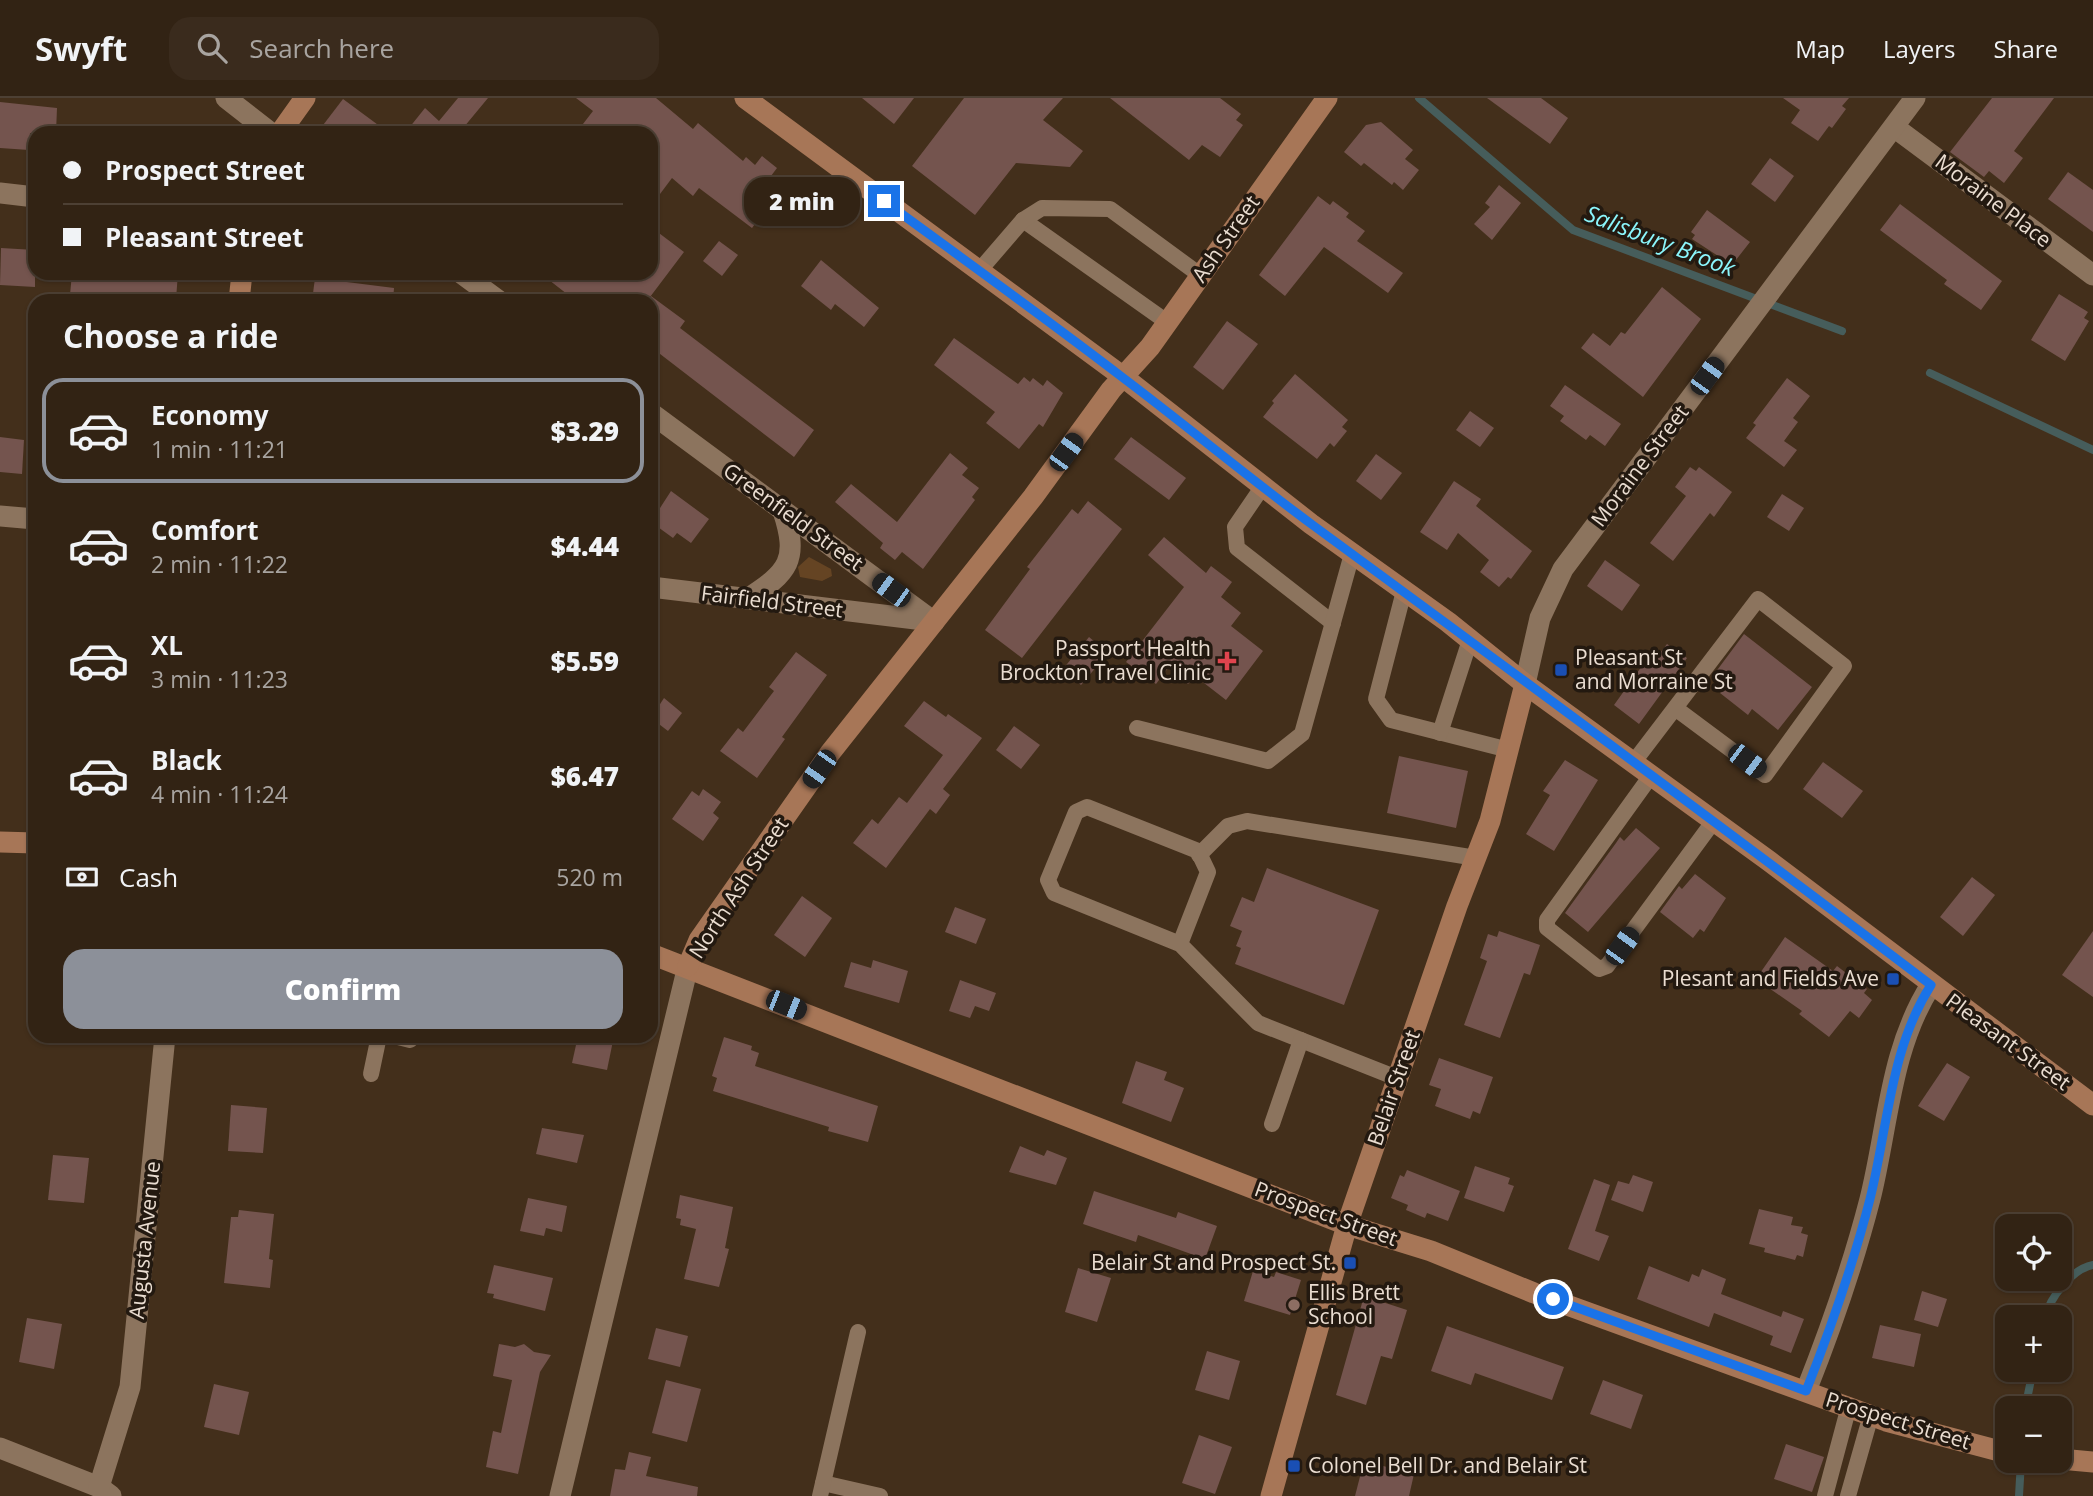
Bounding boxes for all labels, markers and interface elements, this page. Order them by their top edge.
search box [169,17,659,80]
text: Swyft [35,26,127,71]
icon: search [193,29,231,67]
text: Search here [249,30,394,66]
text: Map [1795,32,1845,65]
text: Layers [1883,32,1956,65]
text: Share [1994,32,2058,65]
street label: Moraine Place [1930,147,2057,253]
text: Prospect Street [105,152,305,188]
callout: 2 min [744,176,860,226]
text: 2 min [769,185,835,217]
route end [868,185,900,217]
street label: Ash Street [1185,189,1265,288]
water label: Salisbury Brook [1581,197,1741,284]
text: Pleasant Street [105,219,304,255]
text: Choose a ride [63,314,278,357]
car [1687,353,1728,399]
text: Economy [151,397,269,433]
icon: car [67,399,130,462]
street label: Moraine Street [1584,399,1694,532]
text: $3.29 [551,413,619,449]
car [1046,429,1087,475]
text: 1 min · 11:21 [151,433,288,465]
street label: Greenfield Street [718,456,869,577]
text: Comfort [151,512,258,548]
icon: car [67,514,130,577]
text: $4.44 [551,528,619,564]
text: 2 min · 11:22 [151,548,288,580]
car [868,569,915,611]
street label: Fairfield Street [700,578,845,624]
text: XL [151,627,183,663]
icon: car [67,629,130,692]
place label: Passport Health Brockton Travel Clinic [1000,634,1211,686]
text: $5.59 [551,643,619,679]
place label: Pleasant St and Morraine St [1575,643,1733,695]
marker: Passport Health Brockton Travel Clinic [1217,651,1237,671]
marker: Pleasant St and Morraine St [1553,662,1569,678]
text: 3 min · 11:23 [151,663,288,695]
car [1724,740,1771,782]
text: Black [151,742,222,778]
icon: car [67,744,130,807]
car [799,746,840,792]
text: $6.47 [551,758,619,794]
text: 4 min · 11:24 [151,778,288,810]
street label: North Ash Street [682,811,794,963]
icon: cash [63,858,101,896]
text: Cash [119,859,178,895]
text: 520 m [556,861,623,893]
car [1602,923,1643,969]
button: Confirm [63,949,623,1029]
place label: Plesant and Fields Ave [1662,964,1879,992]
marker: Plesant and Fields Ave [1885,971,1901,987]
car [763,987,810,1023]
street label: Pleasant Street [1941,987,2077,1096]
street label: Belair Street [1360,1026,1426,1149]
street label: Augusta Avenue [122,1160,166,1320]
street label: Prospect Street [1251,1174,1402,1252]
map controls [1995,1214,2072,1473]
button: locate [1995,1214,2072,1291]
place label: Belair St and Prospect St. [1091,1248,1336,1276]
marker: Belair St and Prospect St. [1342,1255,1358,1271]
place label: Ellis Brett School [1308,1278,1400,1330]
route start [1537,1283,1569,1315]
marker: Ellis Brett School [1286,1297,1302,1313]
button: + [1995,1305,2072,1382]
street label: Prospect Street [1822,1385,1974,1455]
button: − [1995,1396,2072,1473]
place label: Colonel Bell Dr. and Belair St [1308,1451,1587,1479]
marker: Colonel Bell Dr. and Belair St [1286,1458,1302,1474]

